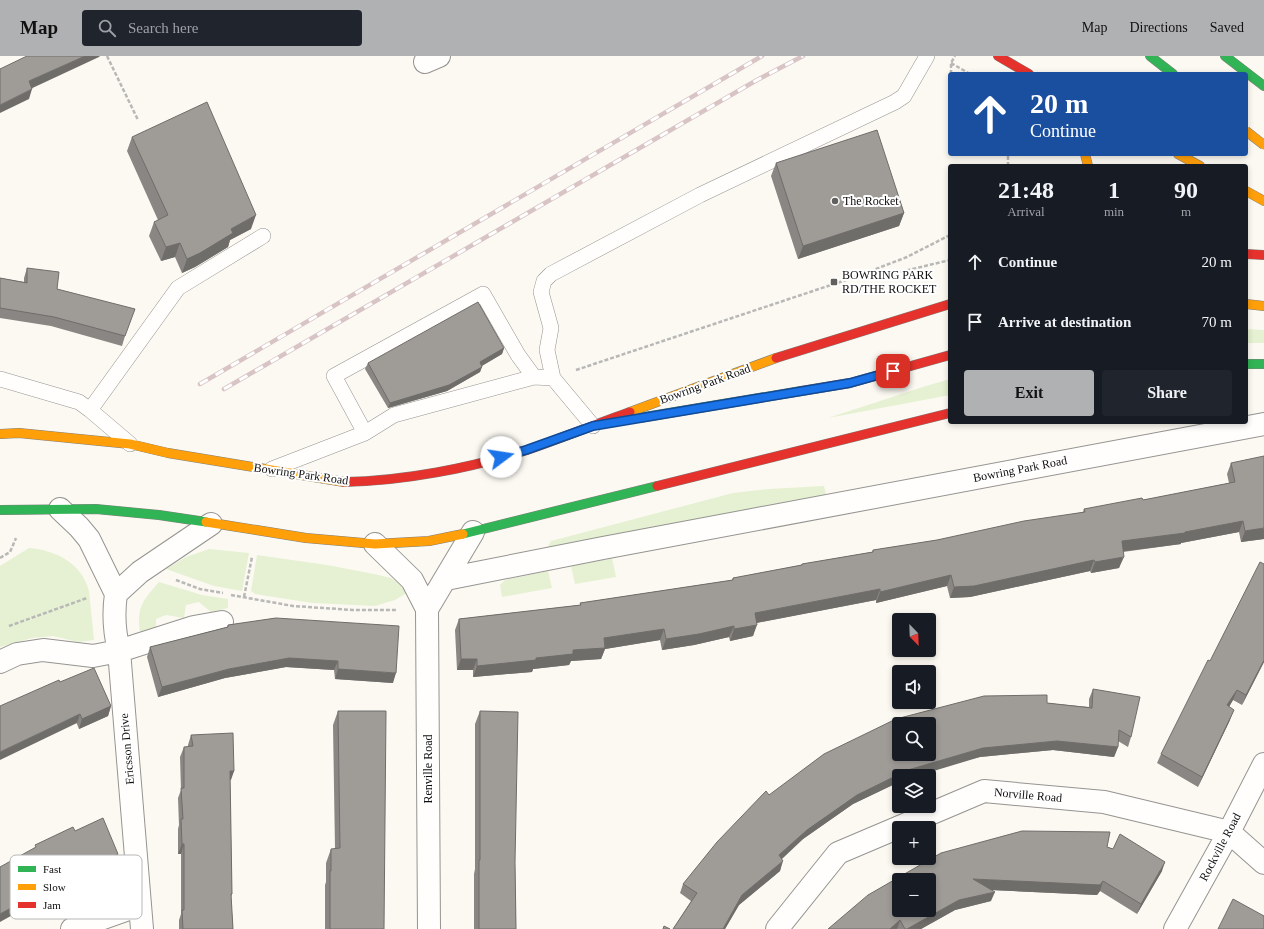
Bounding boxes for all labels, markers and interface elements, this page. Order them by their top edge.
search box [82,10,362,46]
text: Map [20,17,58,38]
icon: search [96,17,118,39]
text: Search here [128,20,198,36]
text: Map [1082,20,1107,35]
text: Directions [1129,20,1188,35]
text: Saved [1210,20,1244,35]
icon: ahead [964,88,1016,140]
text: 20 m [1030,88,1088,119]
text: Continue [1030,121,1096,141]
text: 21:48 [998,177,1054,203]
text: 1 [1108,177,1120,203]
text: 90 [1174,177,1198,203]
place label: The Rocket [843,194,899,208]
marker: The Rocket [830,196,840,206]
text: Arrival [1007,204,1045,219]
text: min [1104,204,1124,219]
text: m [1181,204,1191,219]
icon: ahead [964,251,986,273]
text: Continue [998,254,1057,270]
text: 20 m [1202,254,1232,270]
place label: BOWRING PARK RD/THE ROCKET [842,268,937,296]
marker: BOWRING PARK RD/THE ROCKET [829,277,839,287]
icon: arrive [964,311,986,333]
text: Arrive at destination [998,314,1131,330]
text: 70 m [1202,314,1232,330]
pin [876,354,910,388]
icon: arrive [882,360,904,382]
street label: Bowring Park Road [658,361,752,407]
button: Exit [964,370,1094,416]
button: Share [1102,370,1232,416]
position arrow [480,436,522,478]
street label: Bowring Park Road [972,453,1068,485]
street label: Bowring Park Road [253,460,349,488]
north arrow [892,613,936,657]
map controls [892,613,936,917]
button: sound [892,665,936,709]
street label: Ericsson Drive [117,713,137,785]
button: search [892,717,936,761]
street label: Renville Road [421,735,435,804]
button: layers [892,769,936,813]
street label: Norville Road [993,785,1063,805]
street label: Rockville Road [1196,811,1244,883]
button: + [892,821,936,865]
legend [10,855,142,919]
text: Fast [43,863,61,875]
button: − [892,873,936,917]
text: Slow [43,881,66,893]
text: Jam [43,899,61,911]

